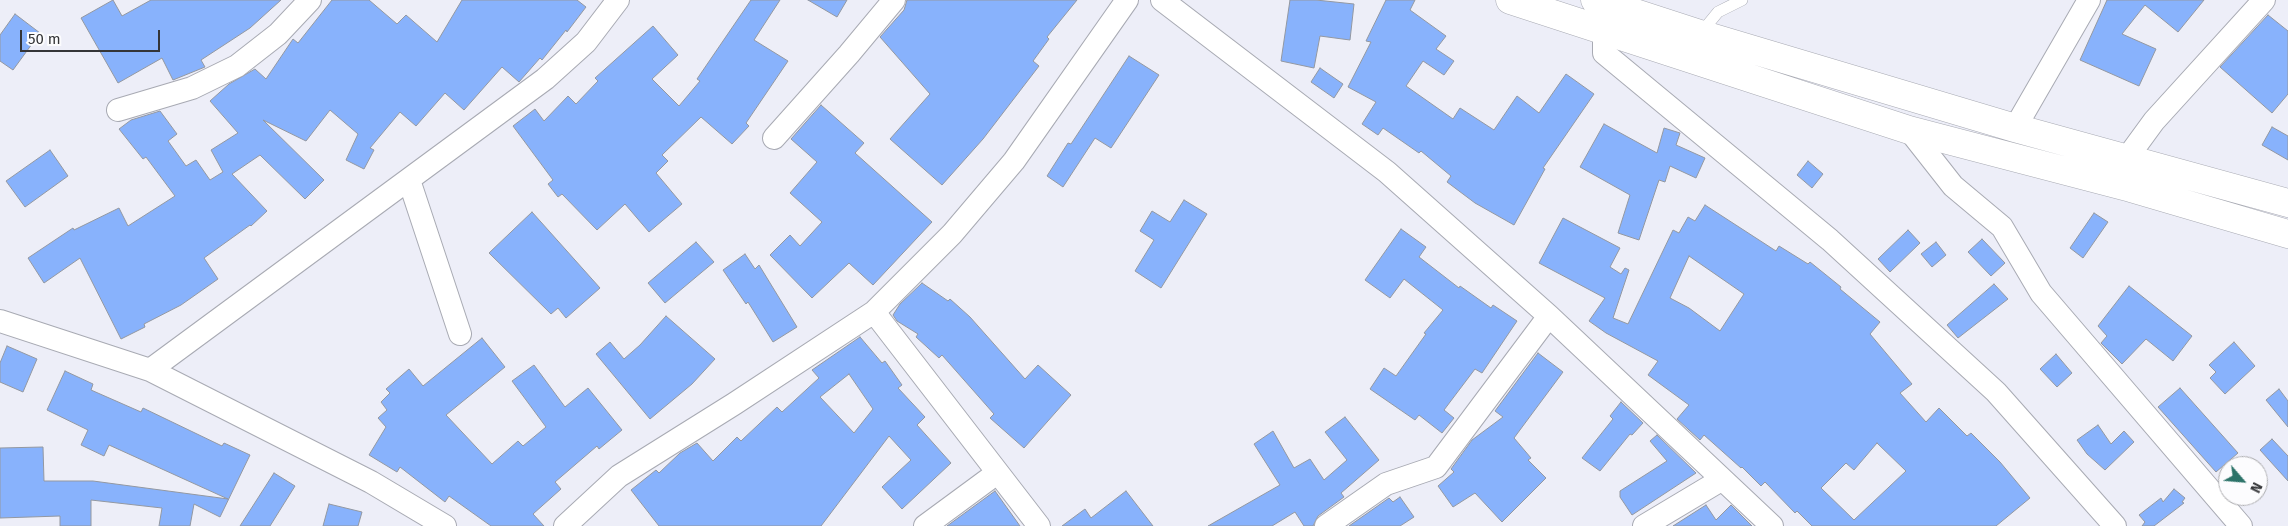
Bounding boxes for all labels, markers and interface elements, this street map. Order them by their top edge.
scale bar [22,20,162,52]
text: 50 m [28,30,61,48]
north arrow [2218,456,2268,506]
text: N [2246,480,2266,496]

